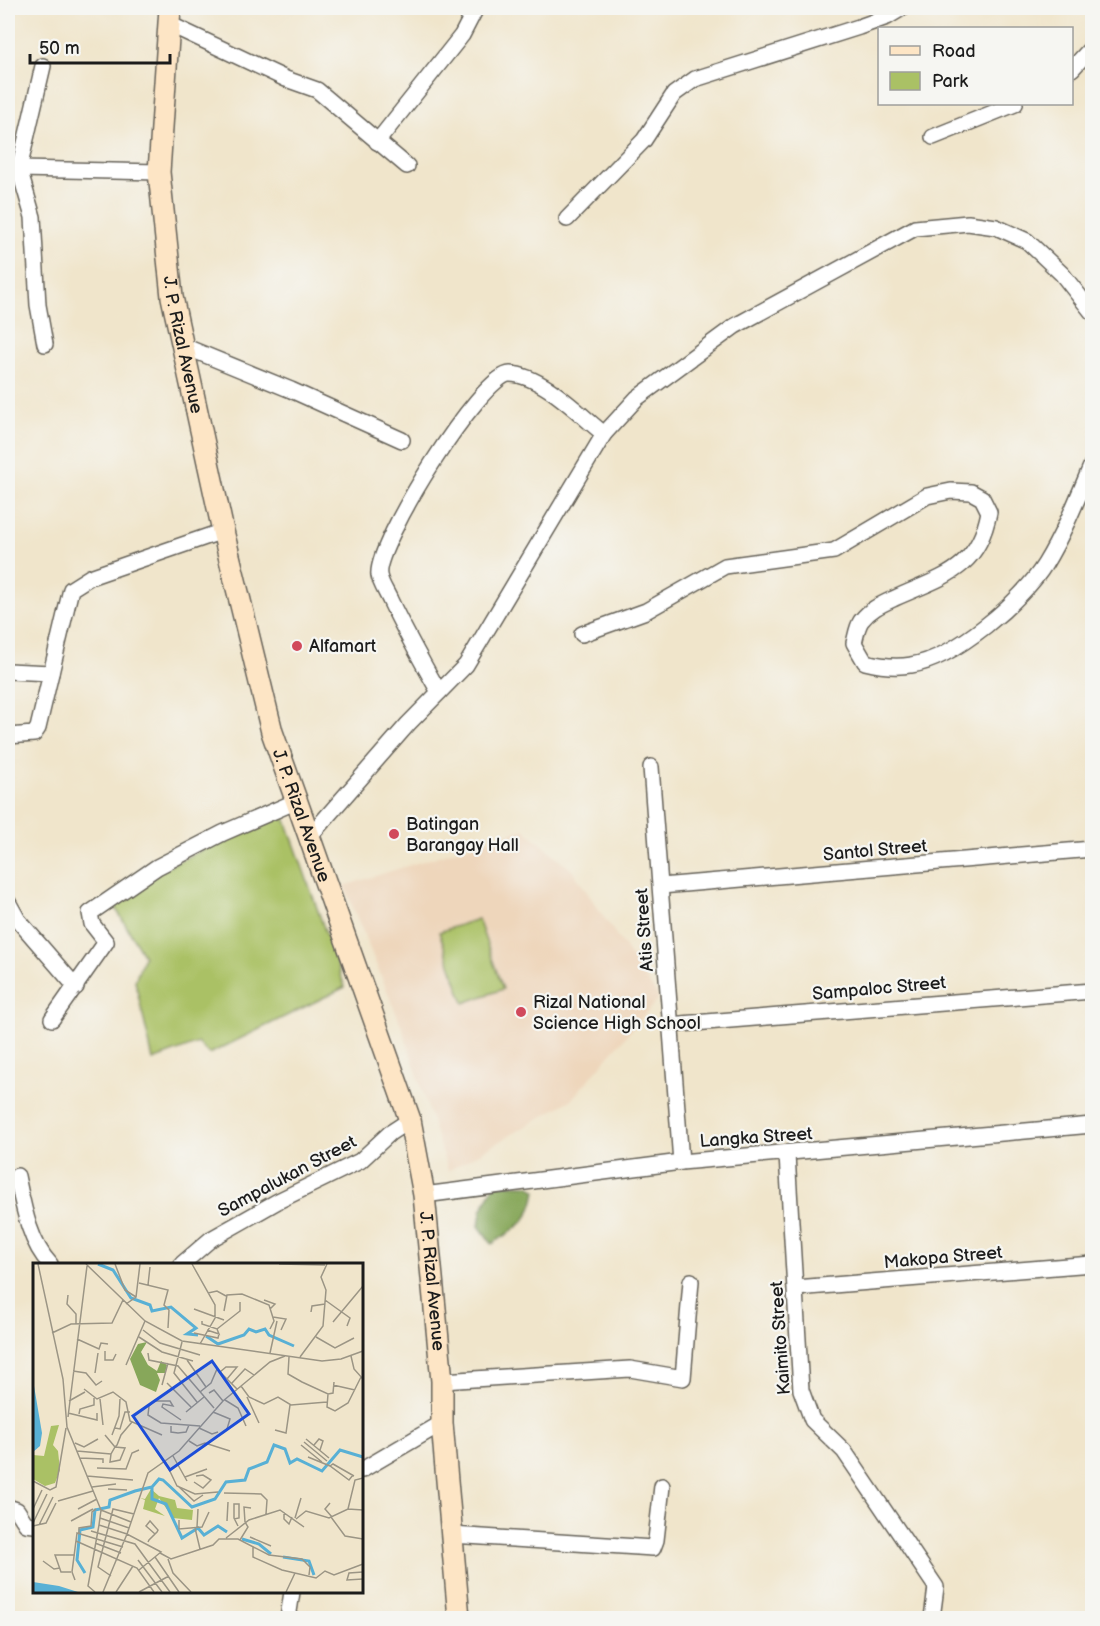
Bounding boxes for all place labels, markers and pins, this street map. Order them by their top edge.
place label: Alfamart [309,636,377,657]
marker: Alfamart [290,639,304,653]
place label: Batingan Barangay Hall [406,814,519,856]
marker: Batingan Barangay Hall [387,827,401,841]
place label: Rizal National Science High School [533,992,701,1034]
marker: Rizal National Science High School [514,1005,528,1019]

